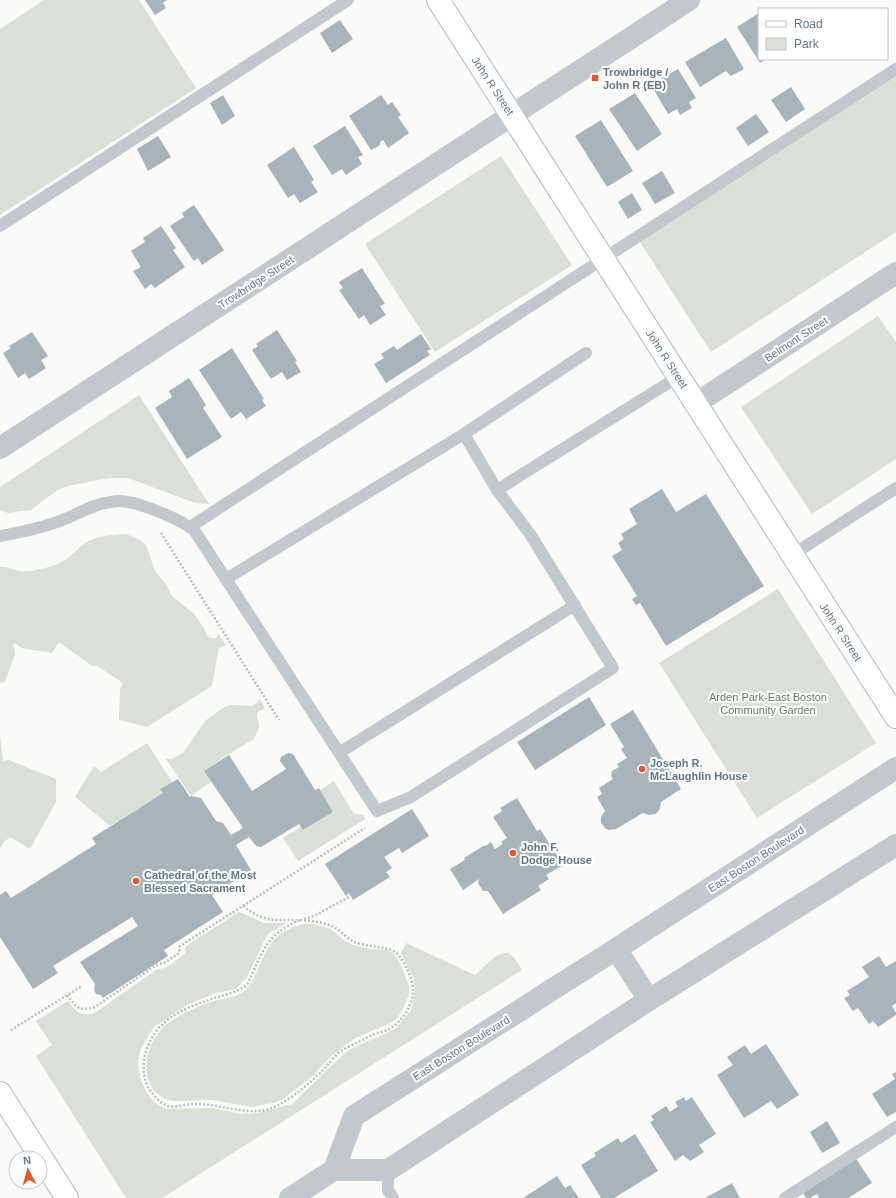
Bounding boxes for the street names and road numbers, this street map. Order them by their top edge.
street label: John R Street [470,55,516,117]
street label: Trowbridge Street [216,253,296,311]
street label: Belmont Street [762,314,830,364]
street label: John R Street [644,328,690,390]
street label: John R Street [818,601,864,663]
street label: East Boston Boulevard [706,823,806,895]
street label: East Boston Boulevard [410,1013,512,1083]

